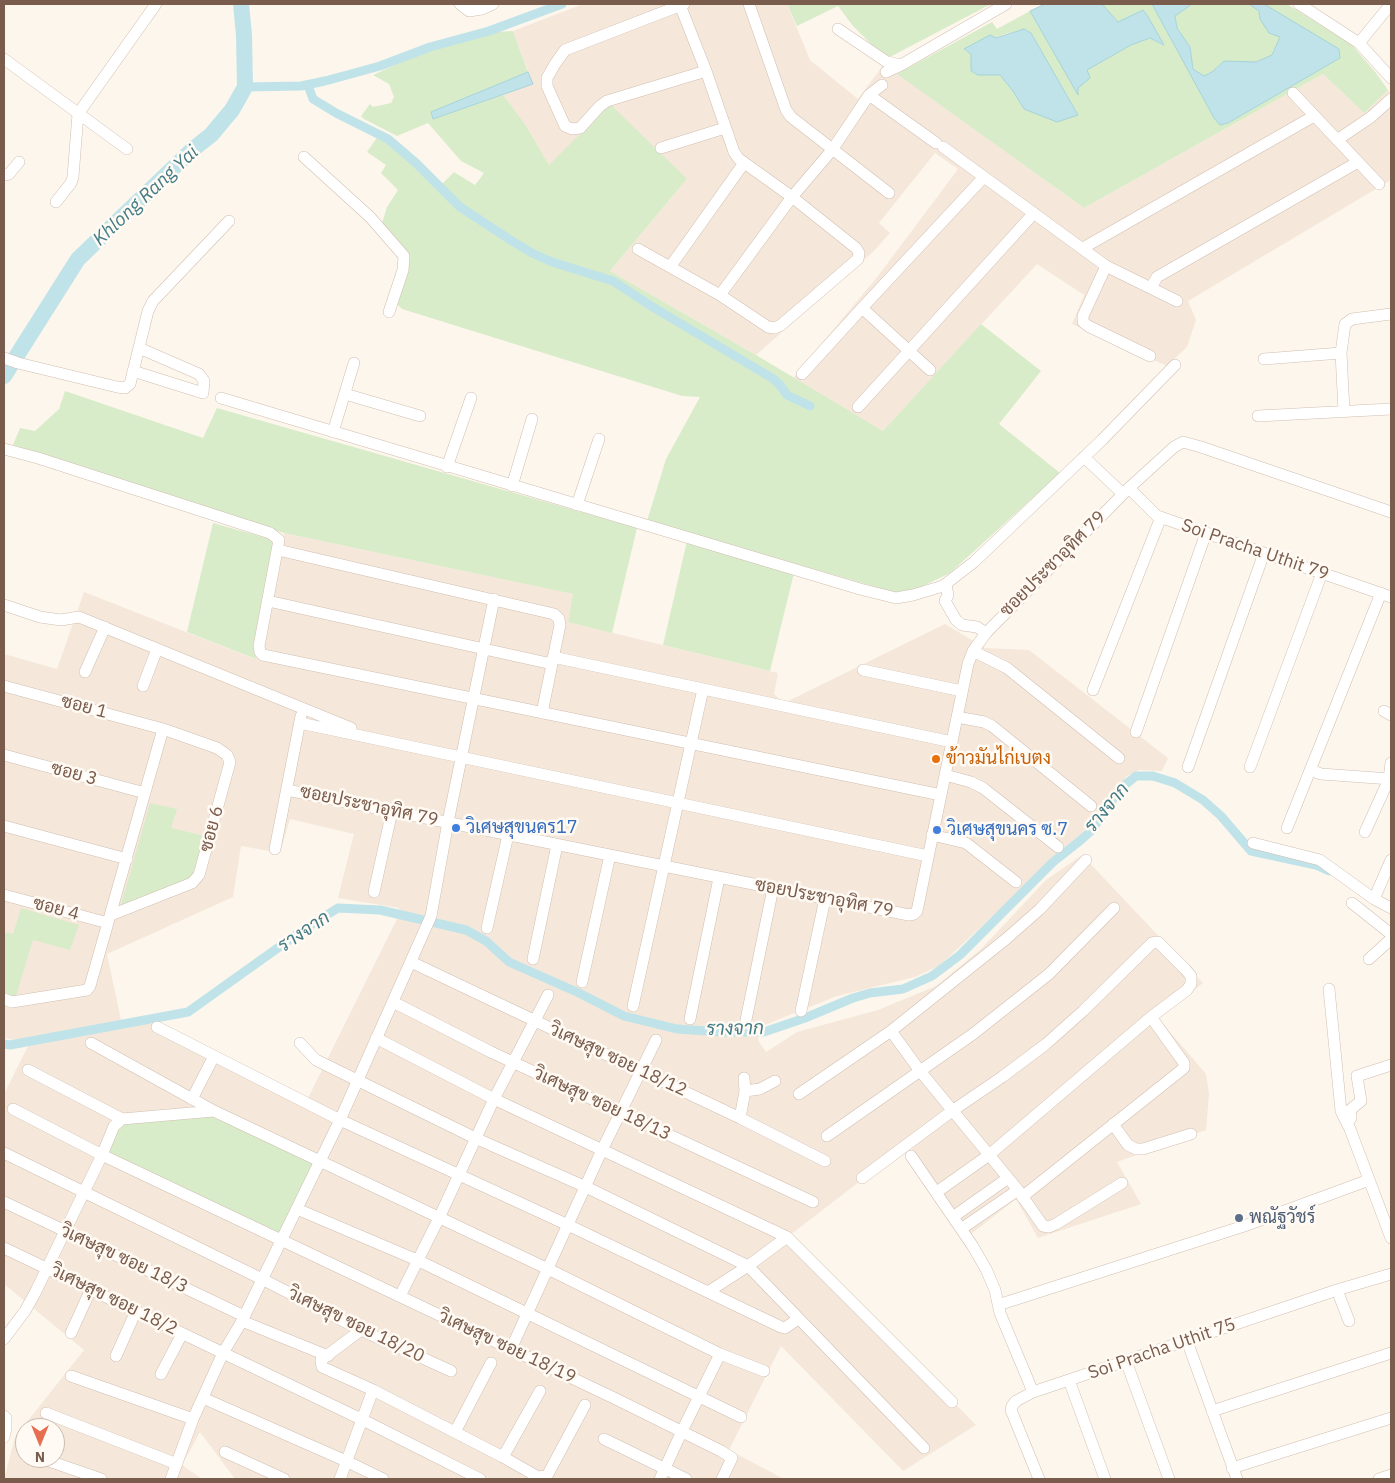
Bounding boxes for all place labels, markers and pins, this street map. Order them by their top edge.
place label: ข้าวมันไก่เบตง [946,748,1051,770]
marker: ข้าวมันไก่เบตง [930,753,942,765]
place label: วิเศษสุขนคร17 [466,817,578,839]
place label: วิเศษสุขนคร ซ.7 [947,819,1068,841]
marker: วิเศษสุขนคร17 [450,822,462,834]
marker: วิเศษสุขนคร ซ.7 [931,824,943,836]
place label: พณัฐวัชร์ [1249,1207,1315,1229]
marker: พณัฐวัชร์ [1233,1212,1245,1224]

